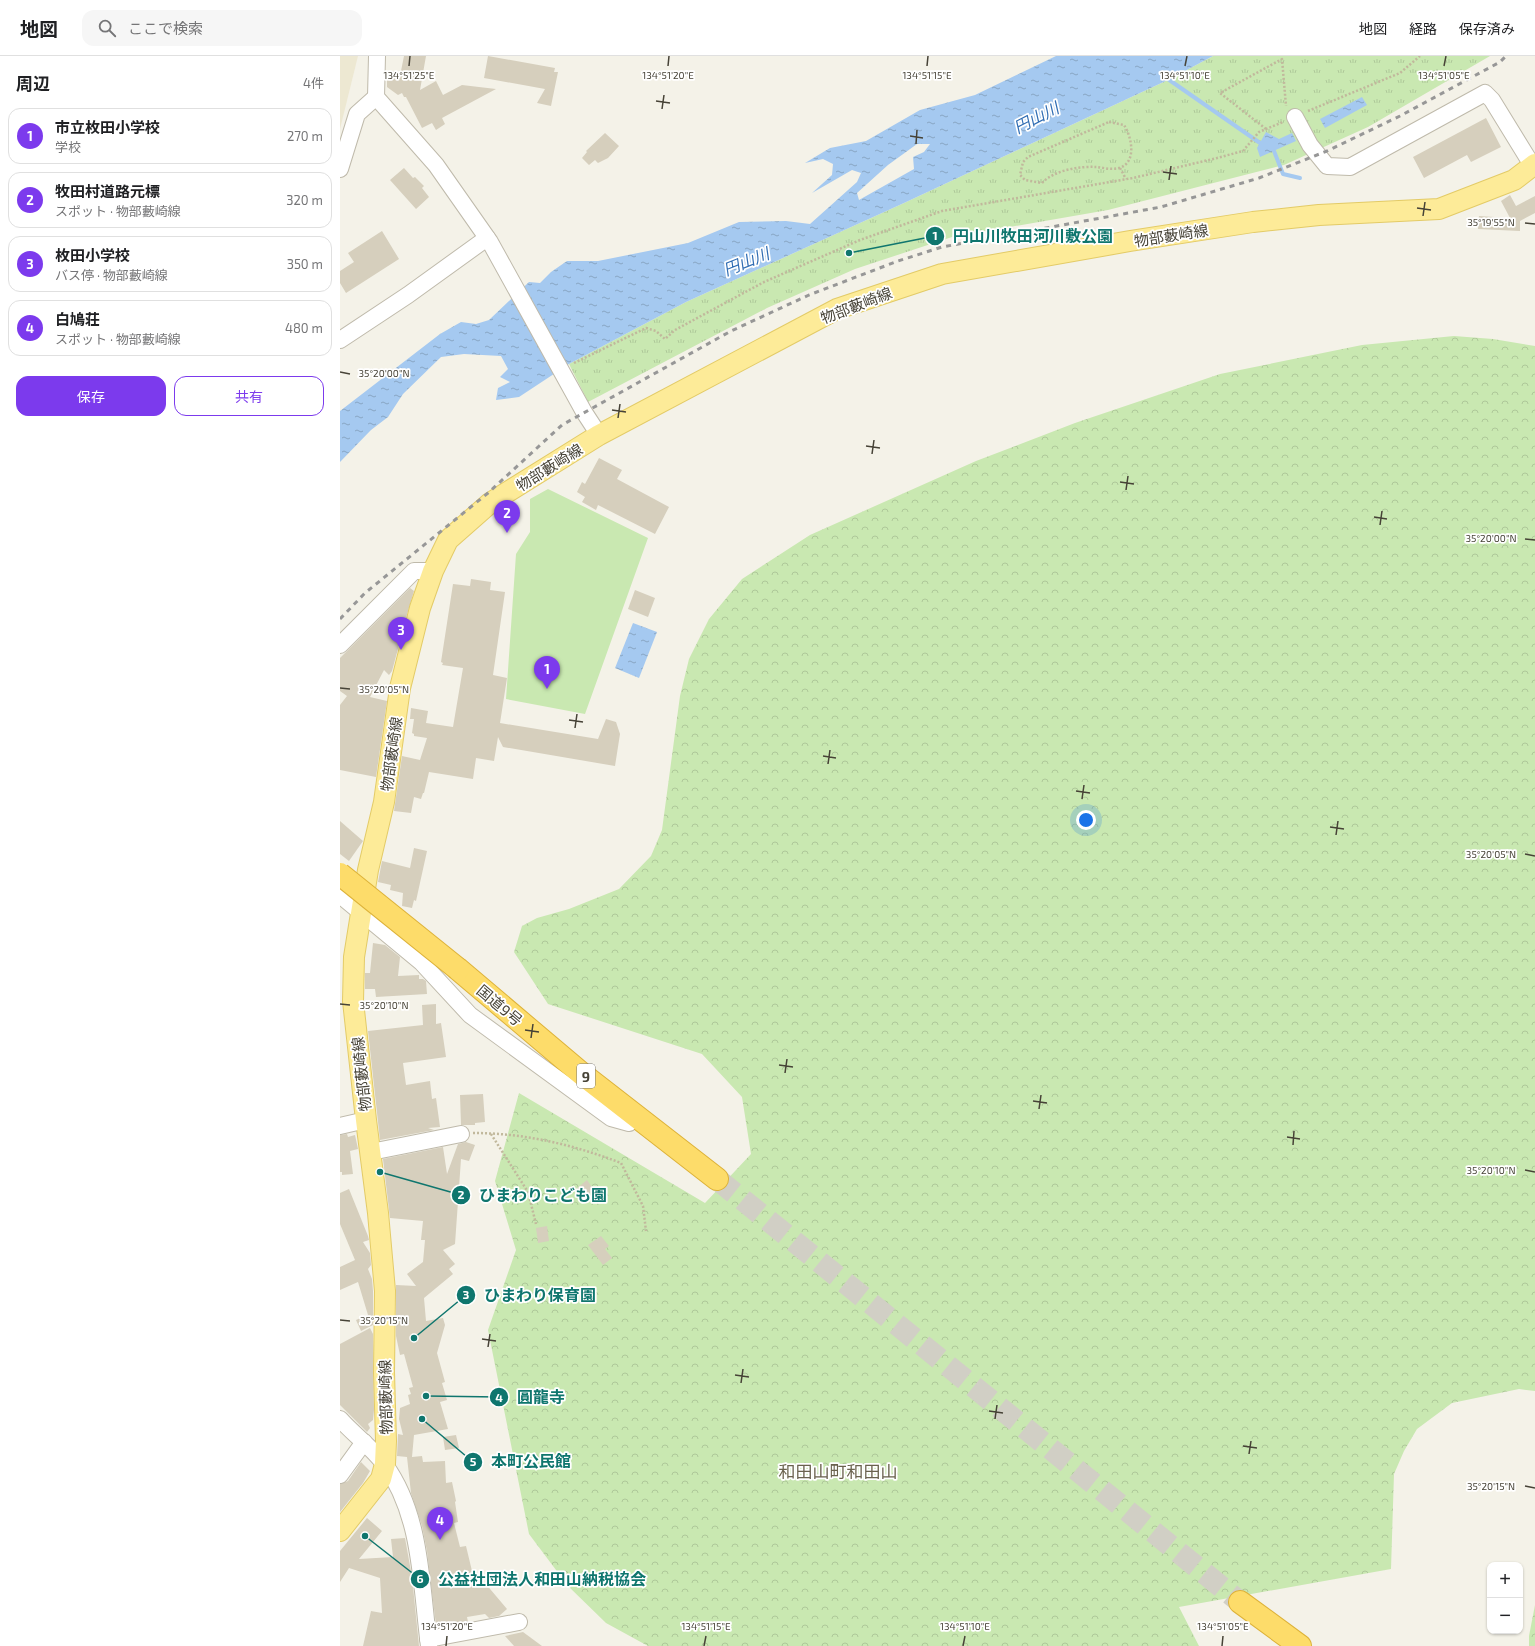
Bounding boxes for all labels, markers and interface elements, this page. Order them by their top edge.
search box [82,10,362,46]
text: 地図 [20,17,58,40]
icon: search [96,17,118,39]
text: ここで検索 [128,19,203,37]
text: 地図 [1359,20,1387,37]
text: 経路 [1409,20,1437,37]
text: 保存済み [1459,20,1515,37]
text: 134°51'25"E [384,69,435,81]
text: 134°51'20"E [642,69,694,81]
text: 134°51'15"E [902,69,952,81]
text: 134°51'10"E [1160,69,1210,81]
text: 134°51'05"E [1418,69,1470,81]
text: 周辺 [16,73,50,93]
text: 4件 [303,75,324,91]
water label: 円山川 [1010,97,1063,136]
text: 市立枚田小学校 [55,118,160,136]
text: 1 [27,128,33,144]
text: 270 m [287,128,323,144]
text: 学校 [55,139,81,155]
text: 牧田村道路元標 [55,182,160,200]
text: 2 [26,192,34,208]
text: 320 m [286,192,323,208]
text: スポット · 物部藪崎線 [55,203,181,219]
text: 35°19'55"N [1467,216,1515,228]
street label: 物部藪崎線 [1133,220,1209,250]
callout: 円山川牧田河川敷公園 [925,222,1121,250]
text: 円山川牧田河川敷公園 [953,226,1113,245]
text: 1 [932,228,938,242]
water label: 円山川 [720,242,774,279]
text: 枚田小学校 [55,246,130,264]
text: 3 [26,256,34,272]
text: 350 m [287,256,323,272]
text: バス停 · 物部藪崎線 [55,267,168,283]
street label: 物部藪崎線 [818,283,894,327]
text: 白鳩荘 [55,310,100,328]
text: 4 [26,320,34,336]
text: 480 m [285,320,323,336]
text: スポット · 物部藪崎線 [55,331,181,347]
text: 35°20'00"N [359,367,409,379]
button: 保存 [16,376,166,416]
button: 共有 [174,376,324,416]
street label: 物部藪崎線 [512,439,586,495]
pin: 2 [494,500,520,533]
text: 35°20'00"N [1466,532,1516,544]
pin: 3 [388,617,414,650]
pin: 1 [534,656,560,689]
text: 35°20'05"N [359,683,409,695]
street label: 物部藪崎線 [377,716,405,792]
your location [1076,810,1096,830]
text: 35°20'05"N [1466,848,1516,860]
street label: 国道9号 [474,981,526,1029]
text: 35°20'10"N [360,999,408,1011]
street label: 物部藪崎線 [348,1036,374,1112]
road number: 9 [577,1064,595,1088]
text: 35°20'10"N [1467,1164,1515,1176]
callout: ひまわりこども園 [451,1181,615,1209]
text: ひまわりこども園 [479,1185,607,1204]
text: 2 [458,1187,465,1201]
callout: ひまわり保育園 [456,1281,604,1309]
text: ひまわり保育園 [484,1285,596,1304]
text: 3 [463,1287,470,1301]
text: 35°20'15"N [360,1314,408,1326]
street label: 物部藪崎線 [375,1359,395,1435]
callout: 圓龍寺 [489,1383,573,1411]
text: 圓龍寺 [517,1387,565,1406]
text: 4 [495,1390,503,1404]
callout: 本町公民館 [463,1448,579,1476]
text: 本町公民館 [491,1451,571,1470]
text: 5 [470,1454,477,1468]
district label: 和田山町和田山 [779,1461,898,1481]
text: 35°20'15"N [1467,1480,1515,1492]
pin: 4 [427,1507,453,1540]
map controls [1487,1562,1523,1634]
button: + [1487,1562,1523,1598]
callout: 公益社団法人和田山納税協会 [410,1565,654,1593]
text: 公益社団法人和田山納税協会 [438,1569,646,1588]
text: 6 [416,1571,424,1585]
button: − [1487,1598,1523,1634]
text: 134°51'20"E [421,1620,473,1632]
text: 134°51'15"E [681,1620,731,1632]
text: 134°51'10"E [940,1620,990,1632]
text: 134°51'05"E [1197,1620,1249,1632]

